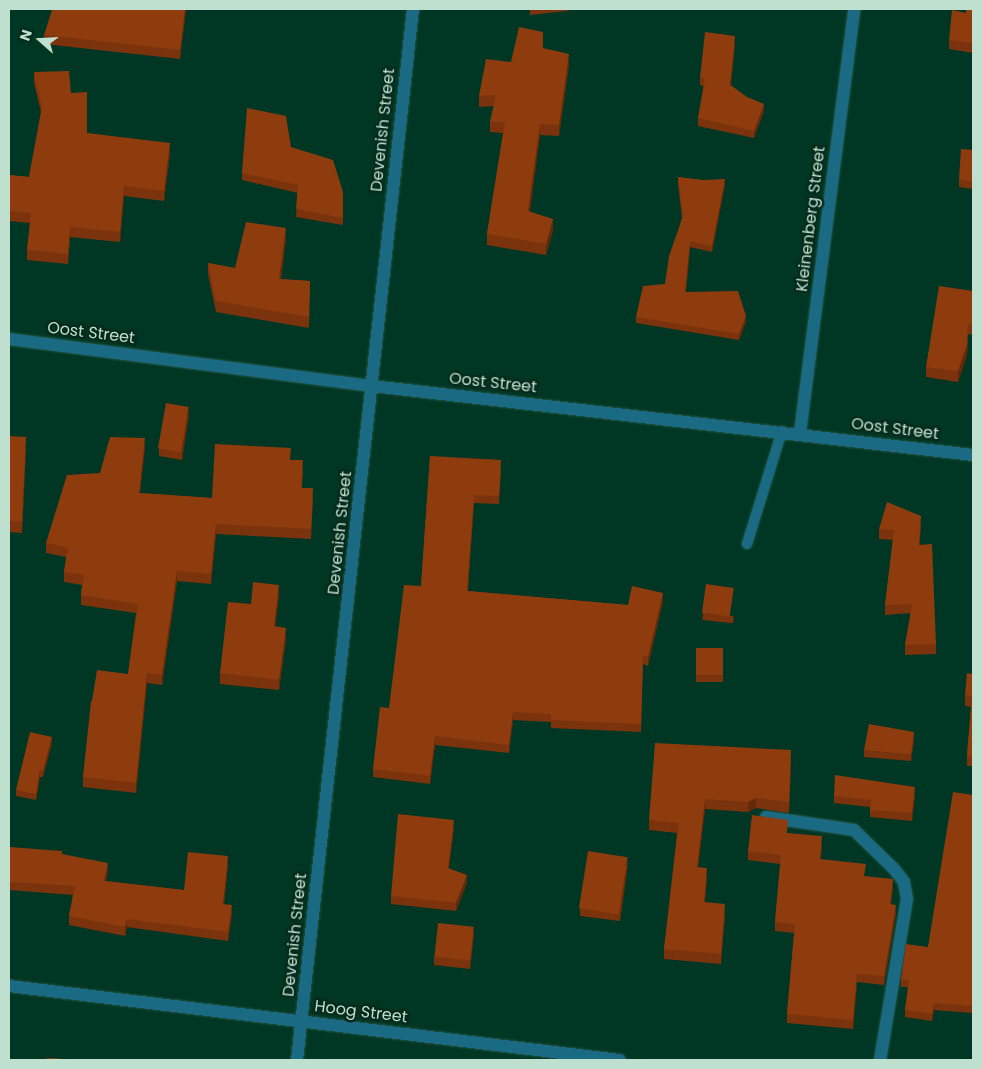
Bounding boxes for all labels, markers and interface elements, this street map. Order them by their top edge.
north arrow [15,15,65,65]
text: N [15,27,37,43]
street label: Devenish Street [367,67,399,193]
street label: Kleinenberg Street [793,145,829,293]
street label: Oost Street [46,318,136,348]
street label: Oost Street [448,369,538,397]
street label: Oost Street [850,414,940,444]
street label: Devenish Street [324,470,356,596]
street label: Devenish Street [279,872,311,998]
street label: Hoog Street [313,997,409,1027]

